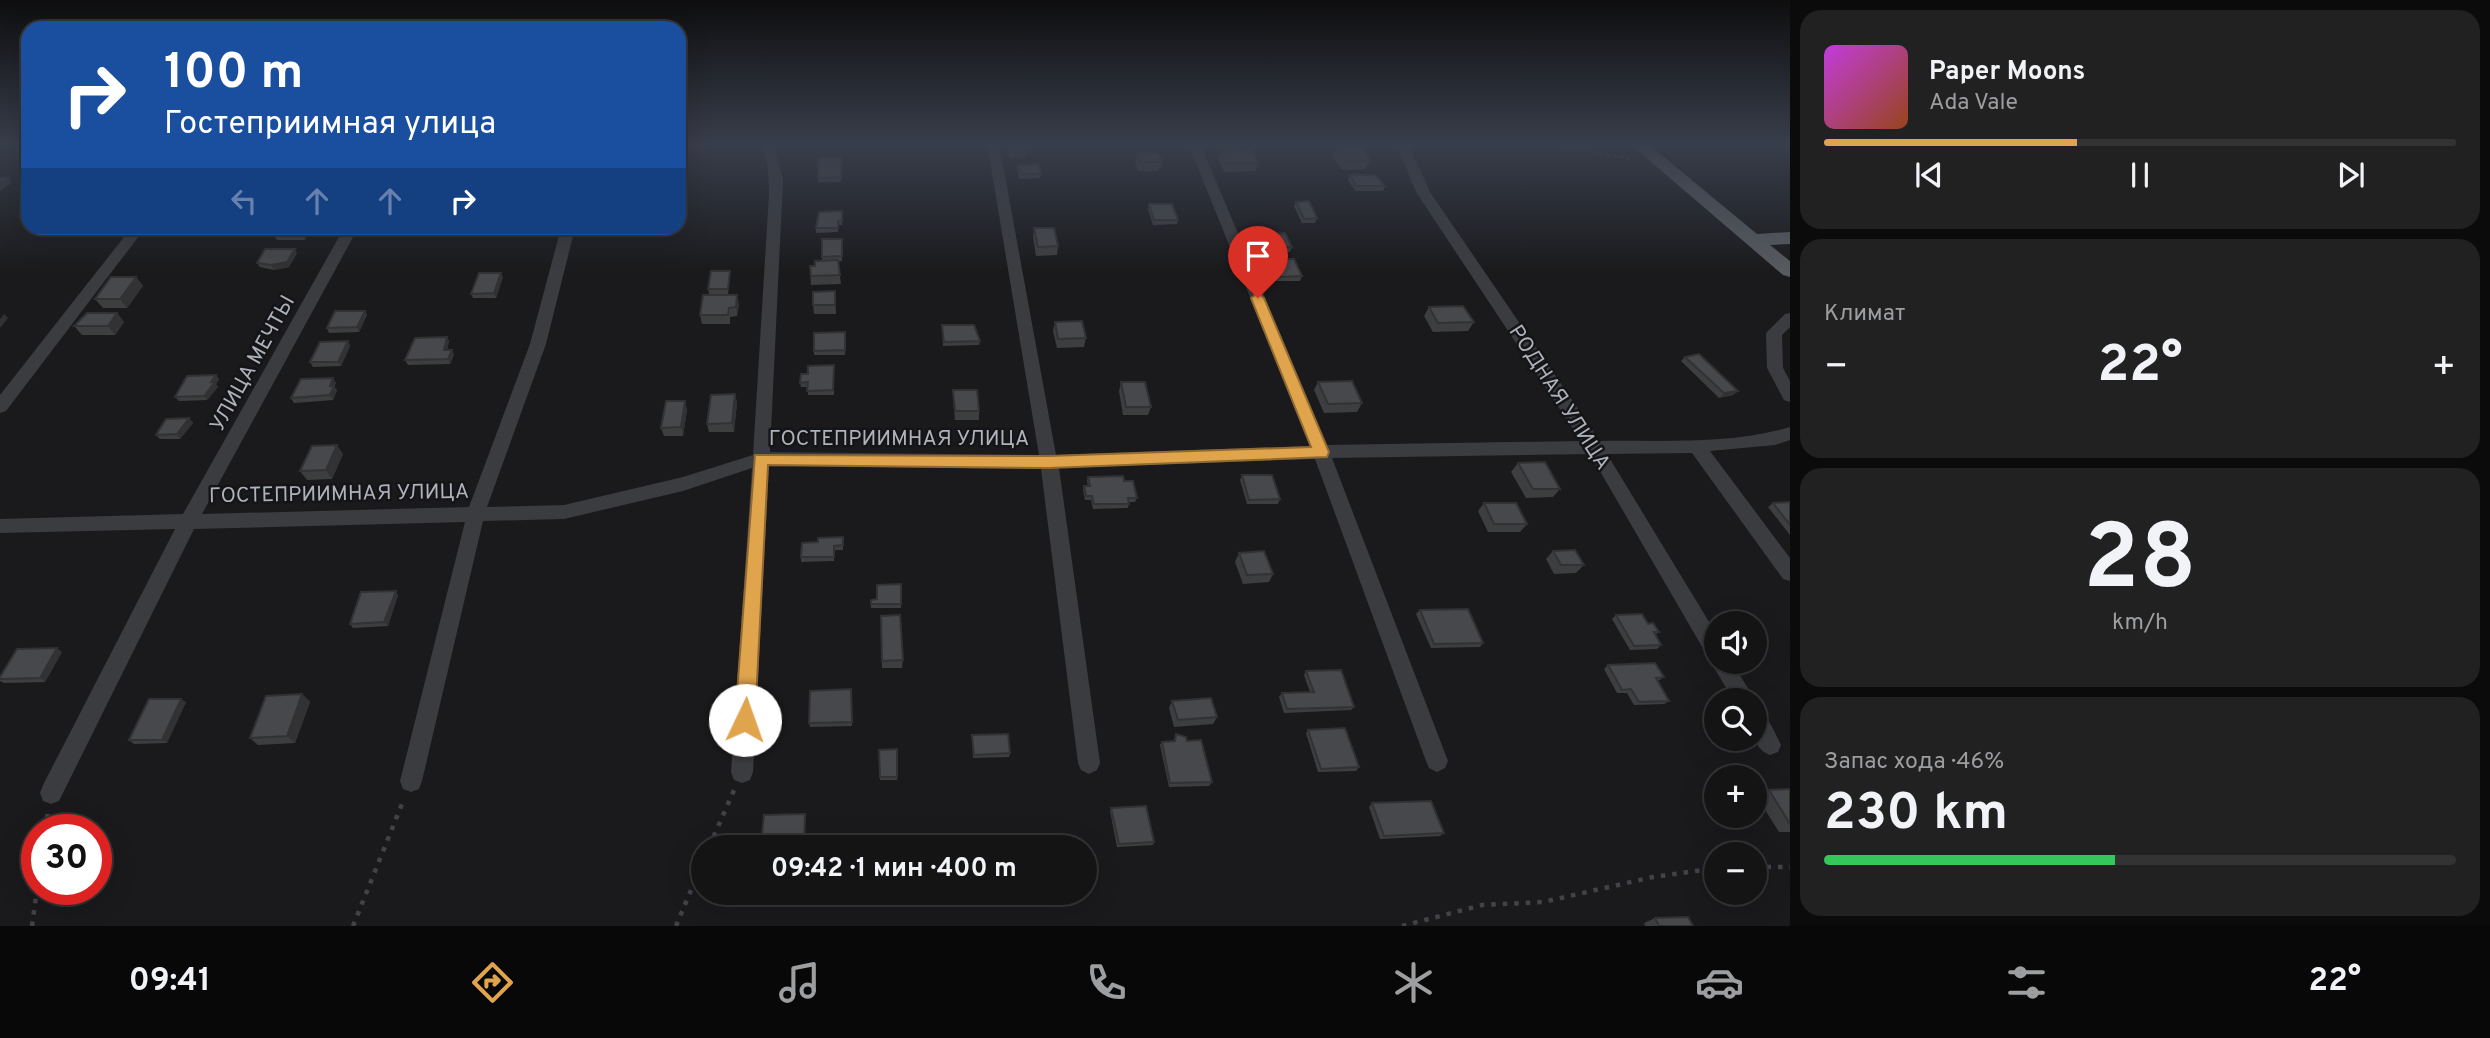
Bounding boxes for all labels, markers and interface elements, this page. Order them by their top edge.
text: 100 m [164,44,303,106]
icon: right [49,49,140,140]
text: Paper Moons [1929,56,2085,89]
text: Ada Vale [1929,89,2018,118]
text: Гостеприимная улица [164,105,496,145]
icon: previous [1910,156,1948,194]
icon: pause [2121,156,2159,194]
icon: next [2332,156,2370,194]
icon: left [225,182,263,220]
icon: ahead [298,182,336,220]
icon: ahead [371,182,409,220]
icon: right [444,182,482,220]
pin [1228,226,1288,298]
icon: arrive [1239,237,1277,275]
street label: УЛИЦА МЕЧТЫ [205,291,302,437]
text: Климат [1824,300,1905,329]
street label: РОДНАЯ УЛИЦА [1502,320,1616,476]
text: 22° [2097,334,2183,400]
text: − [1824,344,1849,393]
text: + [2431,344,2456,393]
street label: ГОСТЕПРИИМНАЯ УЛИЦА [769,426,1029,453]
street label: ГОСТЕПРИИМНАЯ УЛИЦА [209,479,469,510]
text: 28 [2084,506,2196,621]
text: km/h [2112,609,2168,638]
map controls [1704,611,1767,905]
button: sound [1704,611,1767,674]
position arrow [708,683,782,757]
button: search [1704,688,1767,751]
text: Запас хода · 46% [1824,748,2004,777]
button: + [1704,765,1767,828]
text: 230 km [1824,782,2008,848]
speed limit sign: 30 [21,814,112,905]
button: − [1704,842,1767,905]
text: 09:42 · 1 мин · 400 m [771,853,1017,886]
icon: directions [468,958,517,1007]
icon: music [775,958,824,1007]
icon: phone [1082,958,1131,1007]
icon: climate [1389,958,1438,1007]
icon: car [1695,958,1744,1007]
icon: filters [2002,958,2051,1007]
text: 09:41 [129,962,211,1002]
text: 22° [2309,962,2361,1002]

